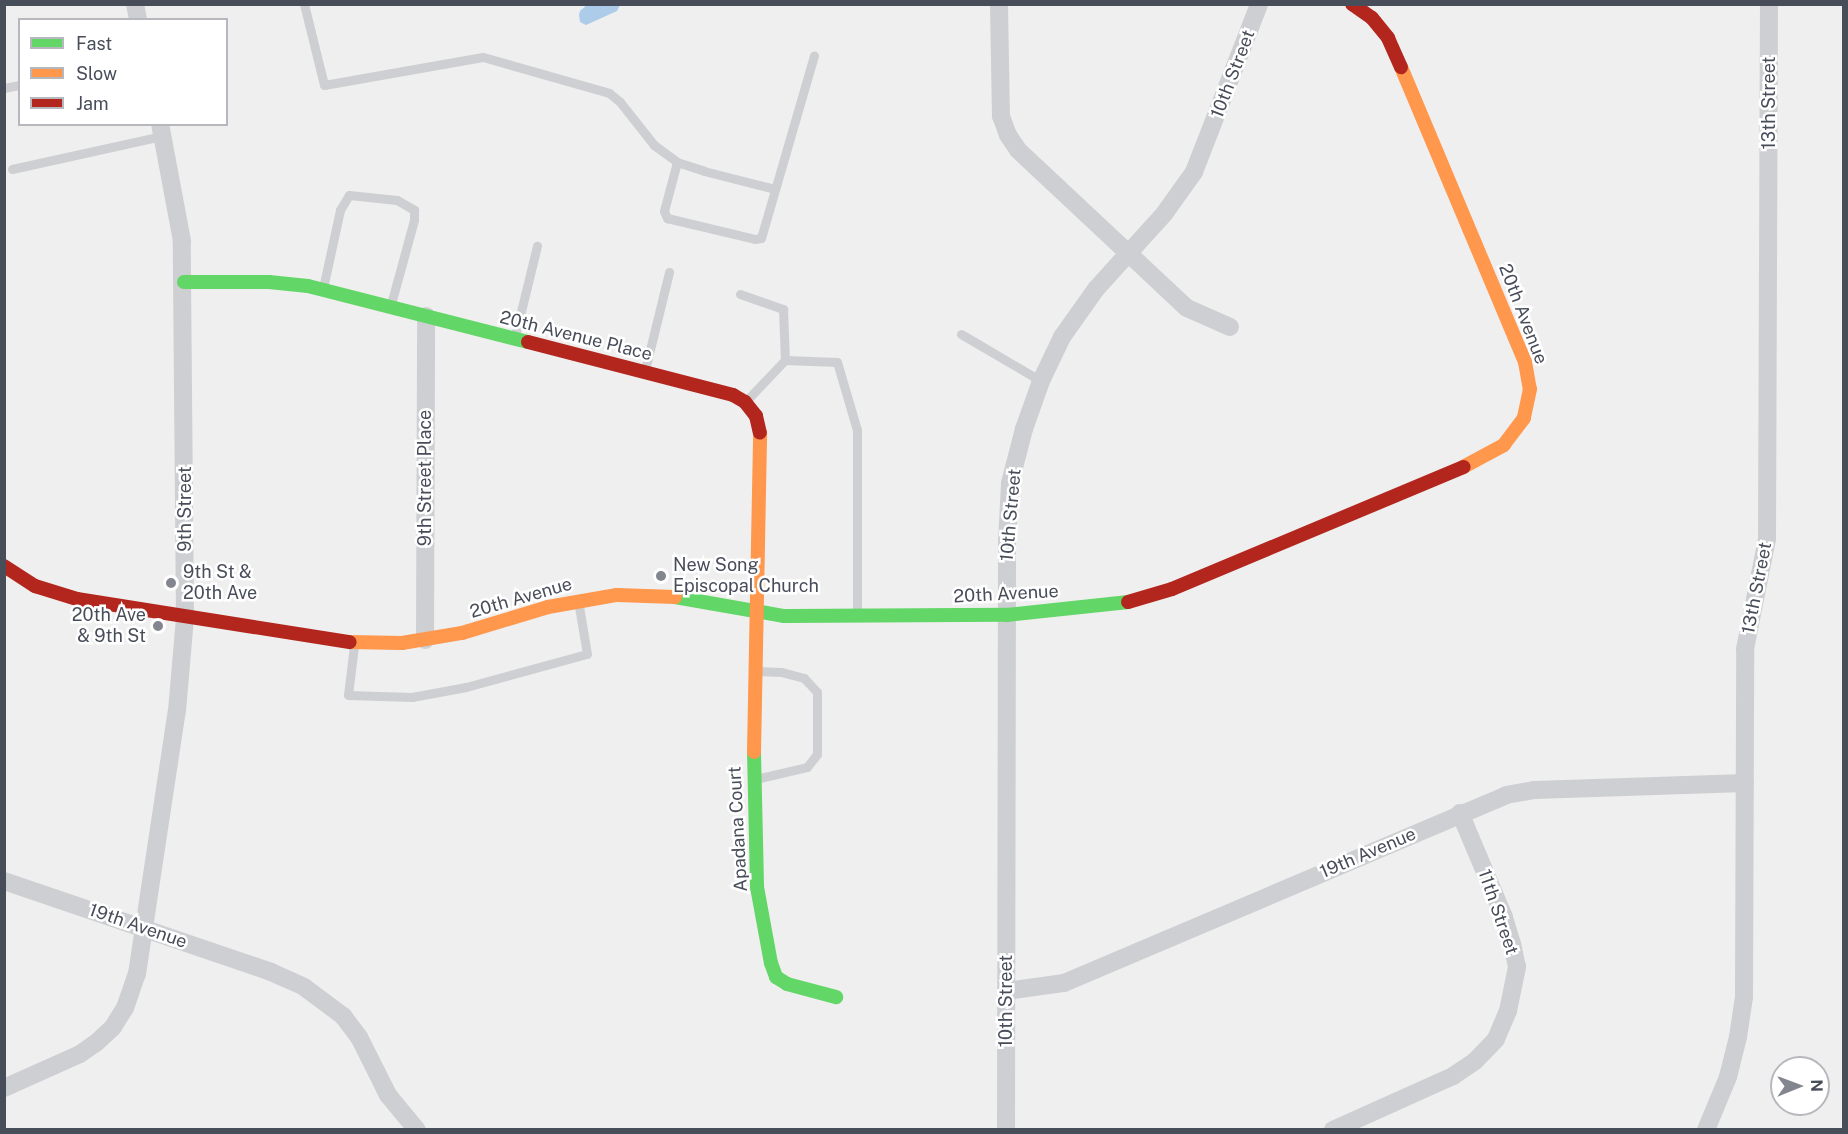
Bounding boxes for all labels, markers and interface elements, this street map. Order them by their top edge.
legend [18,18,228,126]
street label: 10th Street [1206,27,1260,121]
text: Fast [76,33,112,54]
street label: 13th Street [1758,57,1780,149]
text: Slow [76,63,117,84]
text: Jam [76,93,109,114]
street label: 20th Avenue [1494,261,1552,367]
street label: 20th Avenue Place [498,307,654,365]
street label: 9th Street Place [414,410,436,546]
street label: 9th Street [174,466,196,552]
street label: 10th Street [996,468,1026,562]
street label: 13th Street [1738,540,1776,636]
place label: New Song Episcopal Church [673,555,819,598]
place label: 9th St & 20th Ave [183,562,257,604]
marker: New Song Episcopal Church [654,569,668,583]
street label: 20th Avenue [467,573,575,623]
marker: 9th St & 20th Ave [164,576,178,590]
street label: 20th Avenue [953,580,1059,608]
place label: 20th Ave & 9th St [72,605,146,648]
marker: 20th Ave & 9th St [151,619,165,633]
street label: Apadana Court [724,766,752,892]
street label: 19th Avenue [1317,823,1419,883]
street label: 11th Street [1473,866,1523,958]
street label: 19th Avenue [86,899,190,953]
street label: 10th Street [995,955,1017,1047]
north arrow [1770,1056,1830,1116]
text: N [1807,1079,1826,1092]

